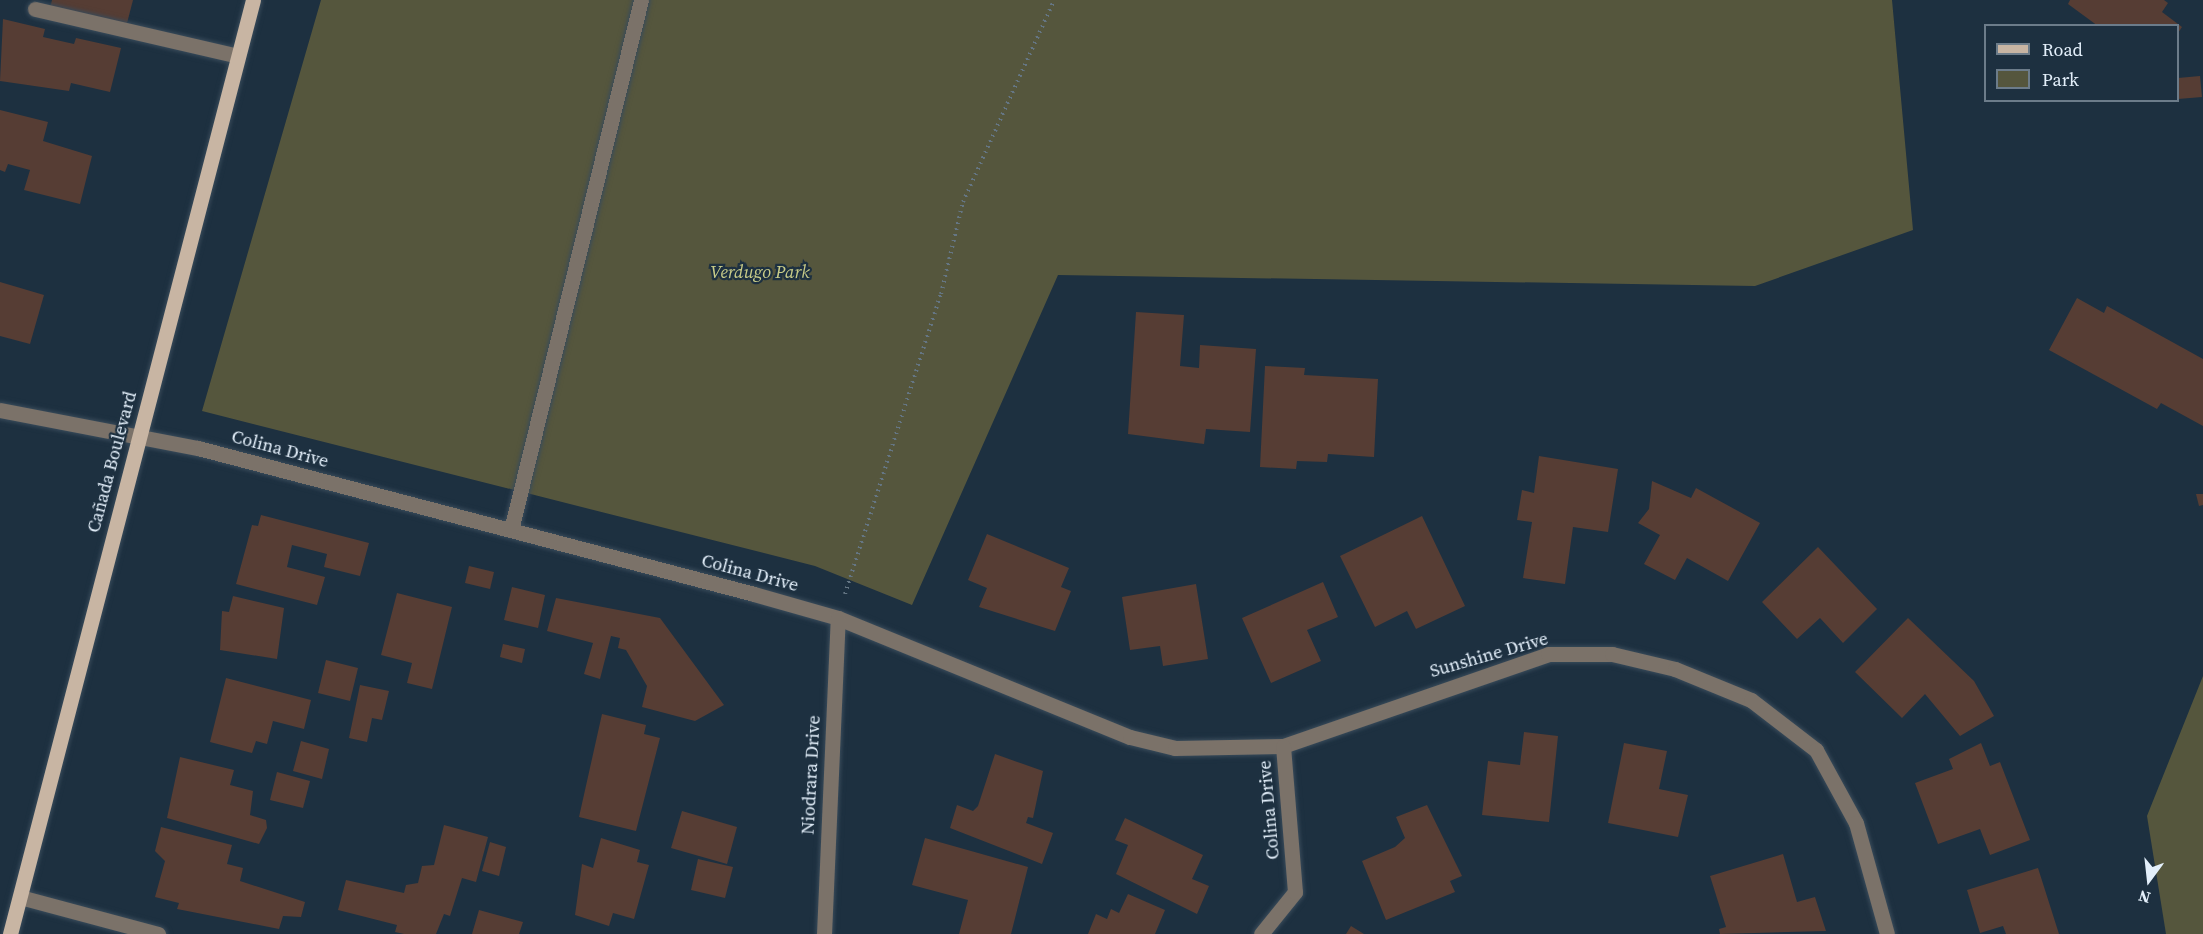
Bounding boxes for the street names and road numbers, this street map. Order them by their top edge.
street label: Cañada Boulevard [83,389,141,535]
street label: Colina Drive [229,426,331,472]
street label: Colina Drive [699,550,801,596]
street label: Sunshine Drive [1427,628,1551,682]
street label: Niodrara Drive [797,715,825,835]
street label: Colina Drive [1254,760,1284,860]

